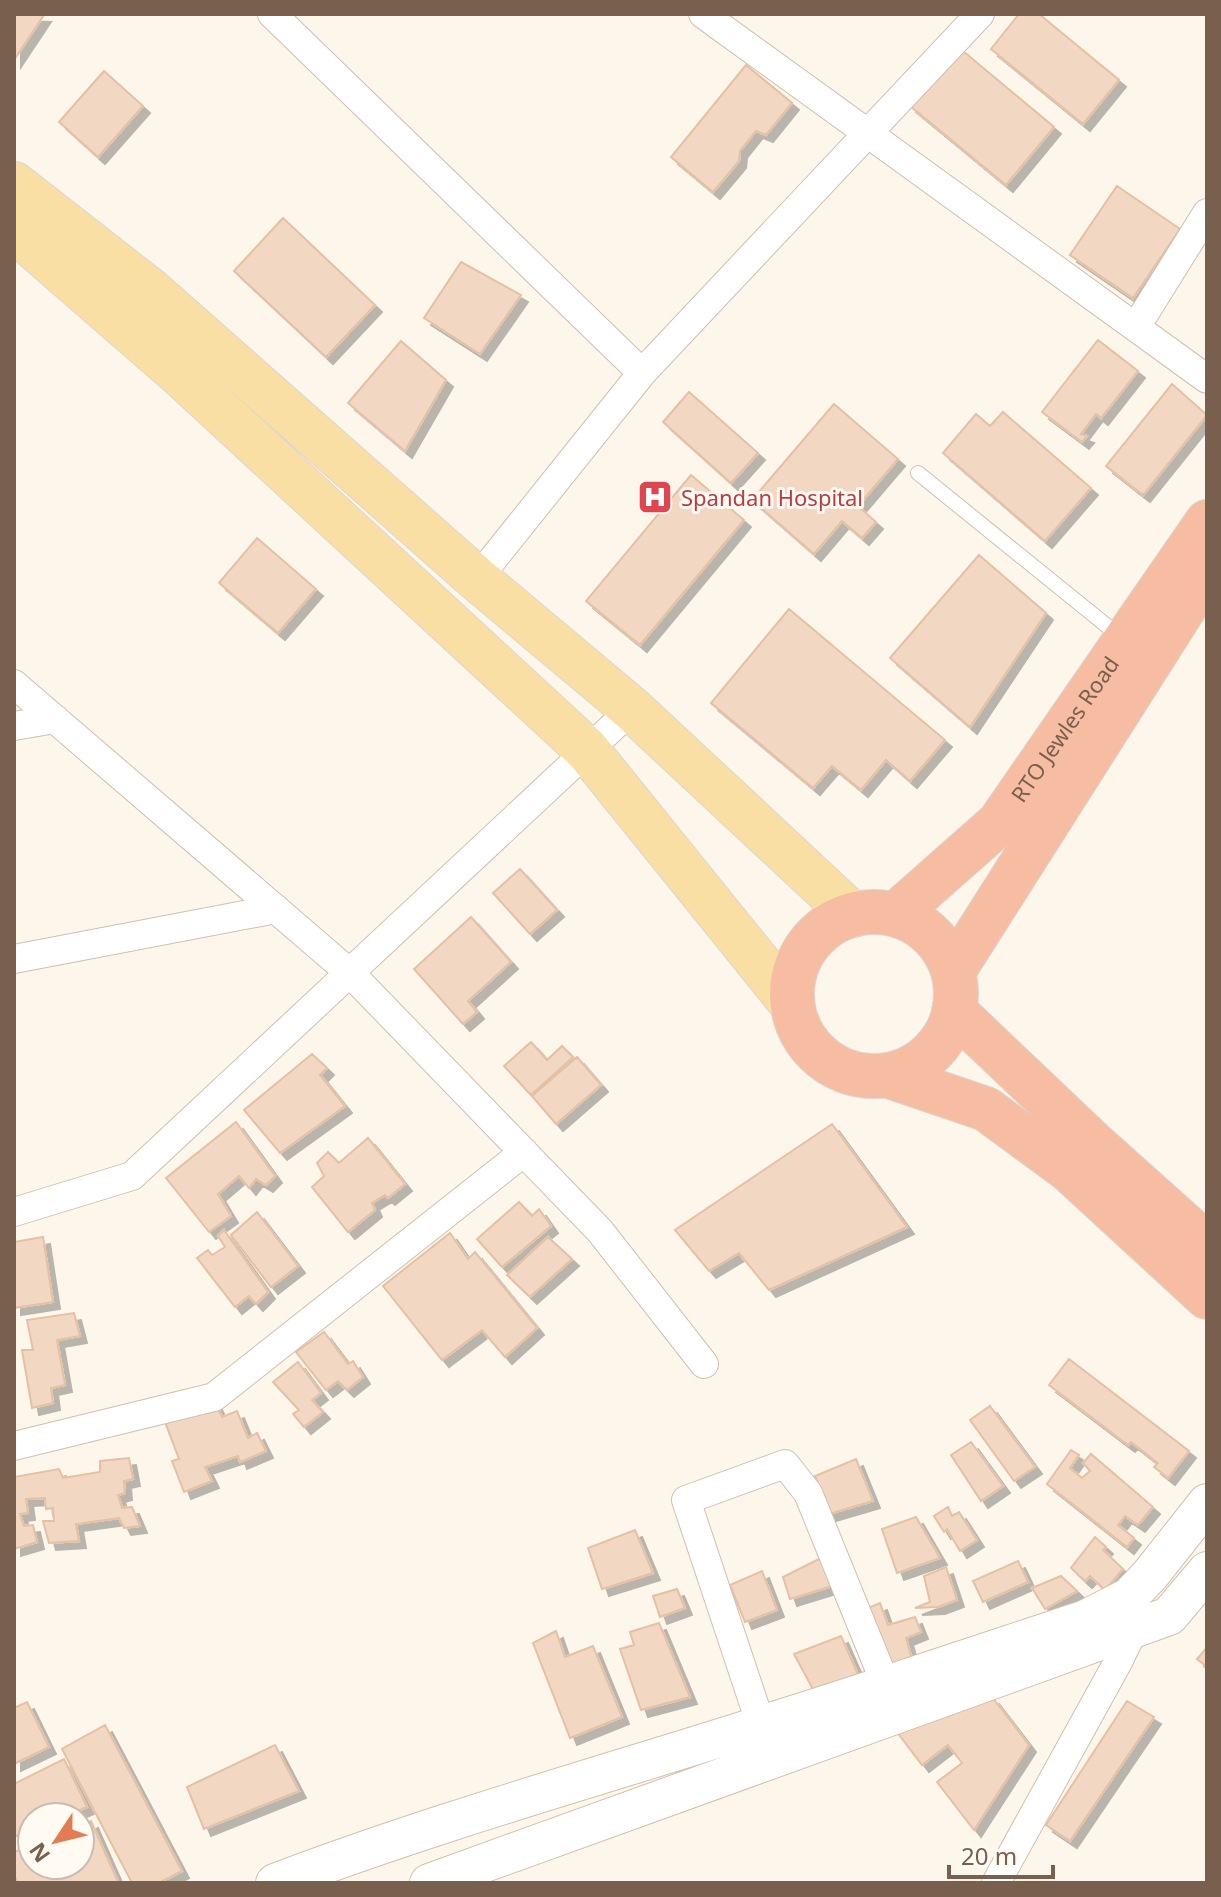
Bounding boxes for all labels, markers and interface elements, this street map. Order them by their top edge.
hospital icon: Spandan Hospital [636,478,674,516]
place label: Spandan Hospital [681,482,863,512]
street label: RTO Jewles Road [1003,650,1125,808]
north arrow [16,1801,96,1881]
scale bar [949,1829,1053,1879]
text: N [21,1837,56,1869]
text: 20 m [961,1839,1017,1872]

